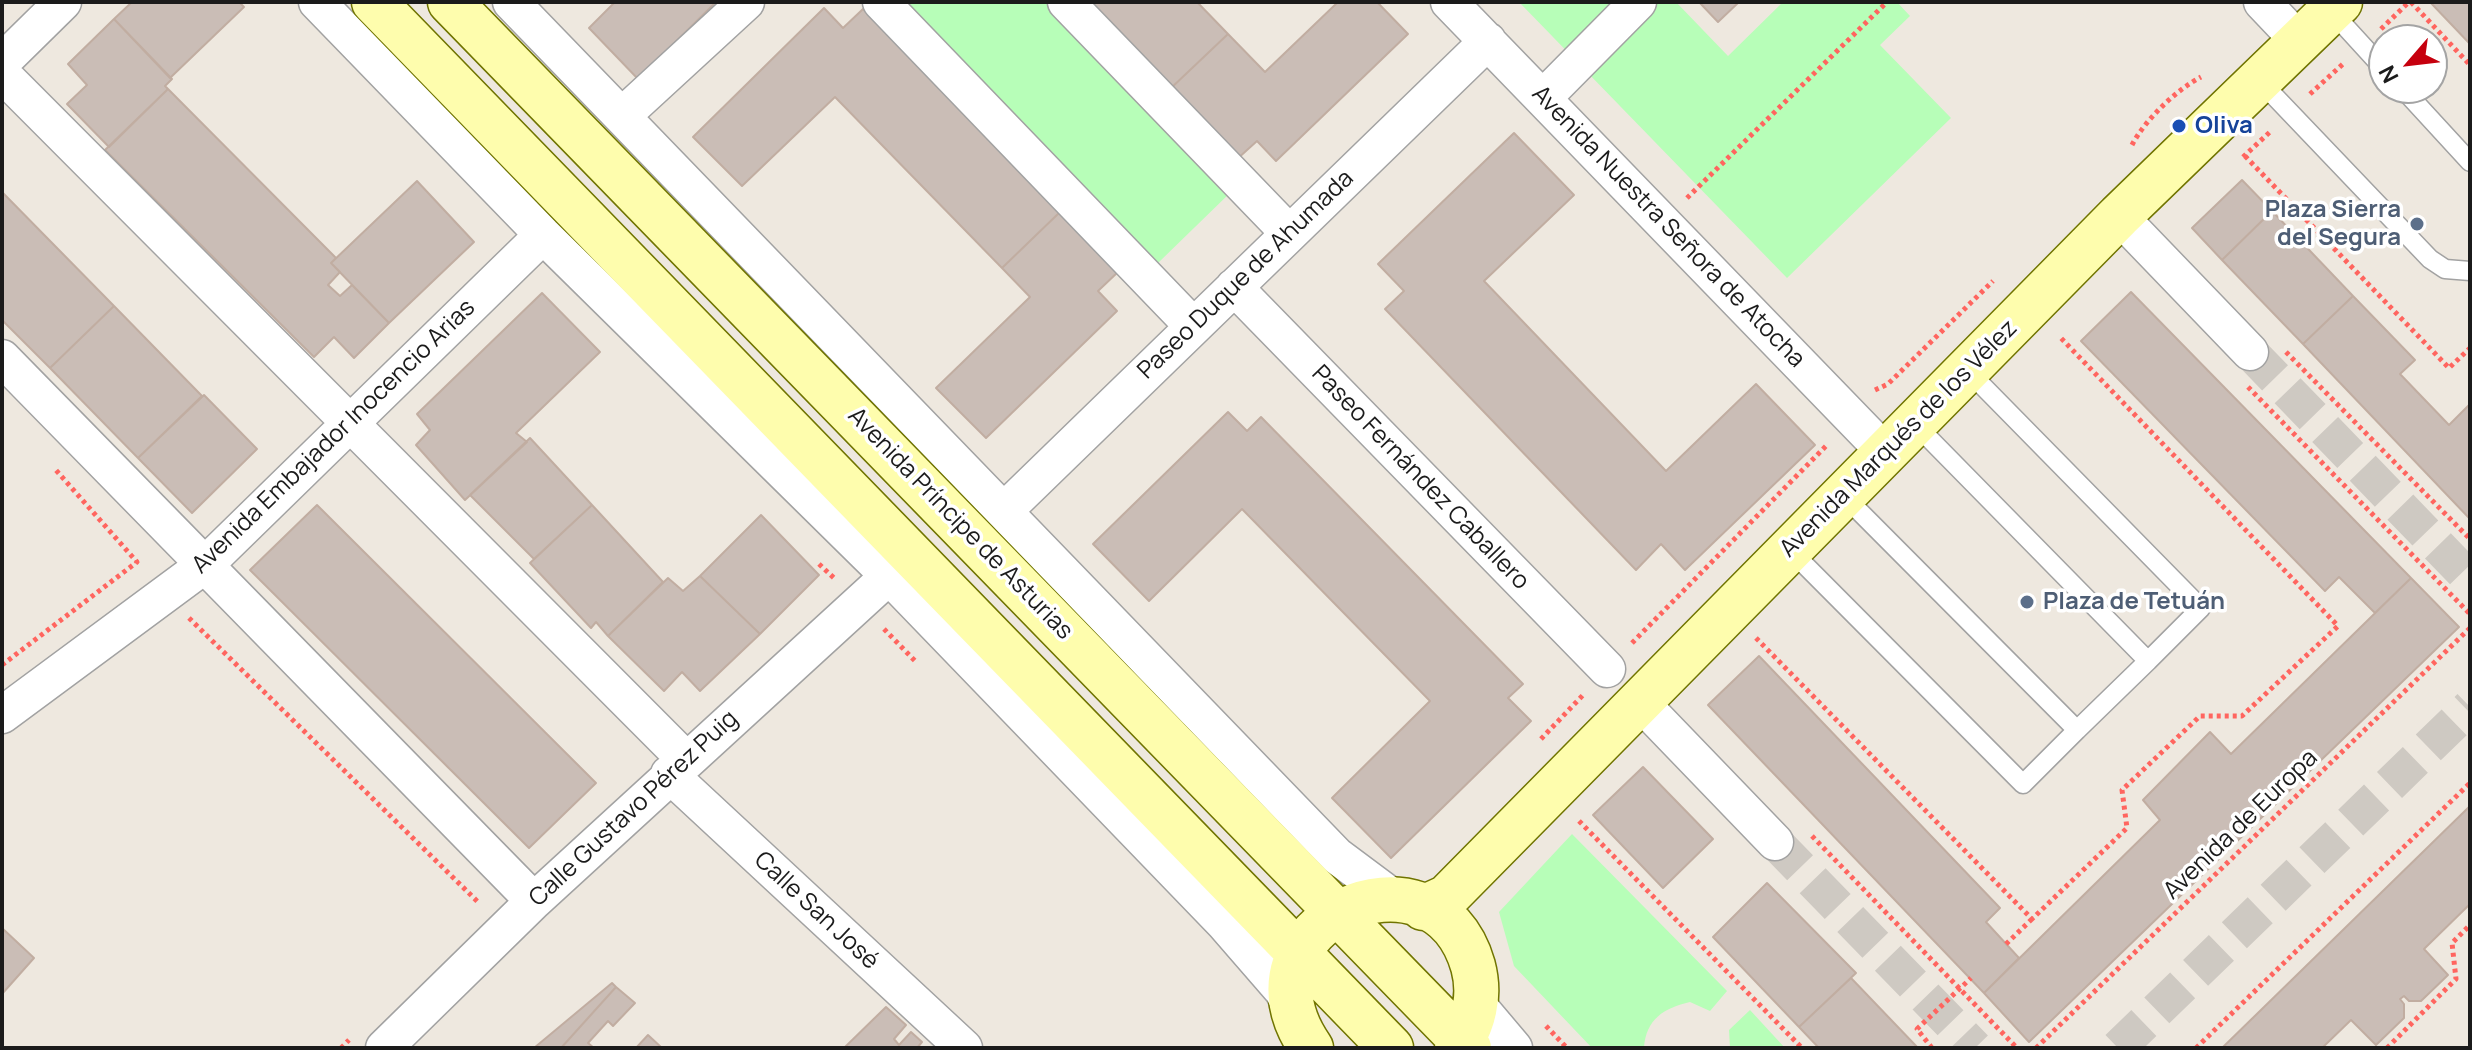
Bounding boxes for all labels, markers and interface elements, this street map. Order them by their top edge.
north arrow [2368,24,2448,104]
text: N [2372,60,2406,88]
street label: Avenida Nuestra Señora de Atocha [1525,80,1811,374]
place label: Oliva [2195,112,2253,140]
marker: Oliva [2170,117,2188,135]
street label: Paseo Duque de Ahumada [1132,164,1360,386]
place label: Plaza Sierra del Segura [2265,196,2401,252]
marker: Plaza Sierra del Segura [2408,215,2426,233]
street label: Avenida Embajador Inocencio Arias [187,294,481,580]
street label: Avenida Marqués de los Vélez [1774,314,2024,564]
street label: Paseo Fernández Caballero [1305,360,1535,596]
street label: Avenida Príncipe de Asturias [842,402,1078,646]
place label: Plaza de Tetuán [2043,588,2225,616]
marker: Plaza de Tetuán [2018,593,2036,611]
street label: Calle Gustavo Pérez Puig [524,705,744,913]
street label: Avenida de Europa [2158,744,2324,906]
street label: Calle San José [748,846,884,976]

